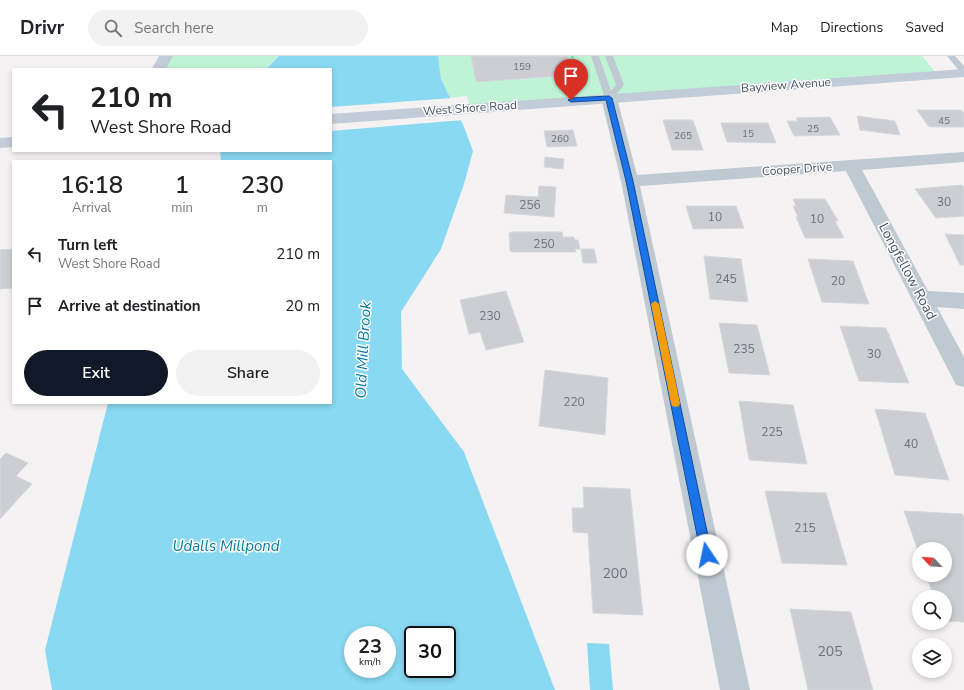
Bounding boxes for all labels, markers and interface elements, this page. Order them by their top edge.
search box [88,10,368,46]
text: Drivr [20,15,64,41]
icon: search [102,17,124,39]
text: Search here [134,18,214,38]
text: Map [771,18,798,37]
text: Directions [820,18,883,37]
text: Saved [905,18,944,37]
pin [554,59,588,100]
house number: 159 [513,60,531,74]
icon: arrive [560,65,582,87]
street label: Bayview Avenue [741,74,831,96]
text: 210 m [90,79,173,117]
icon: left [24,84,76,136]
street label: West Shore Road [422,97,518,119]
house number: 45 [938,114,950,128]
text: West Shore Road [90,115,232,139]
house number: 25 [807,122,819,136]
house number: 15 [742,127,754,141]
house number: 265 [674,129,692,143]
house number: 260 [551,132,569,146]
street label: Cooper Drive [761,159,833,179]
text: 16:18 [60,169,123,201]
text: 1 [175,169,189,201]
text: 230 [241,169,284,201]
house number: 30 [937,194,951,210]
house number: 256 [519,197,541,213]
text: Arrival [72,199,111,217]
text: min [171,199,193,217]
text: m [257,199,268,217]
house number: 10 [708,209,722,225]
house number: 10 [810,211,824,227]
street label: Longfellow Road [874,219,941,323]
text: Turn left [58,235,117,255]
house number: 250 [533,236,555,252]
icon: left [24,243,46,265]
text: 210 m [276,244,320,264]
text: West Shore Road [58,255,160,273]
house number: 245 [715,271,737,287]
house number: 20 [831,273,845,289]
icon: arrive [24,295,46,317]
text: Arrive at destination [58,296,201,316]
text: 20 m [285,296,320,316]
water label: Old Mill Brook [350,300,376,399]
house number: 230 [479,308,501,324]
house number: 235 [733,341,755,357]
house number: 30 [867,346,881,362]
button: Exit [24,350,168,396]
button: Share [176,350,320,396]
house number: 220 [563,394,585,410]
house number: 225 [761,424,783,440]
house number: 40 [904,436,918,452]
house number: 215 [794,520,816,536]
position arrow [686,534,728,576]
water label: Udalls Millpond [172,536,280,556]
north arrow [912,542,952,582]
map controls [912,542,952,678]
house number: 200 [602,564,628,583]
button: search [912,590,952,630]
speed limit sign: 30 [404,626,456,678]
text: 23 [358,633,382,660]
button: layers [912,638,952,678]
house number: 205 [817,642,843,661]
text: km/h [359,655,381,669]

